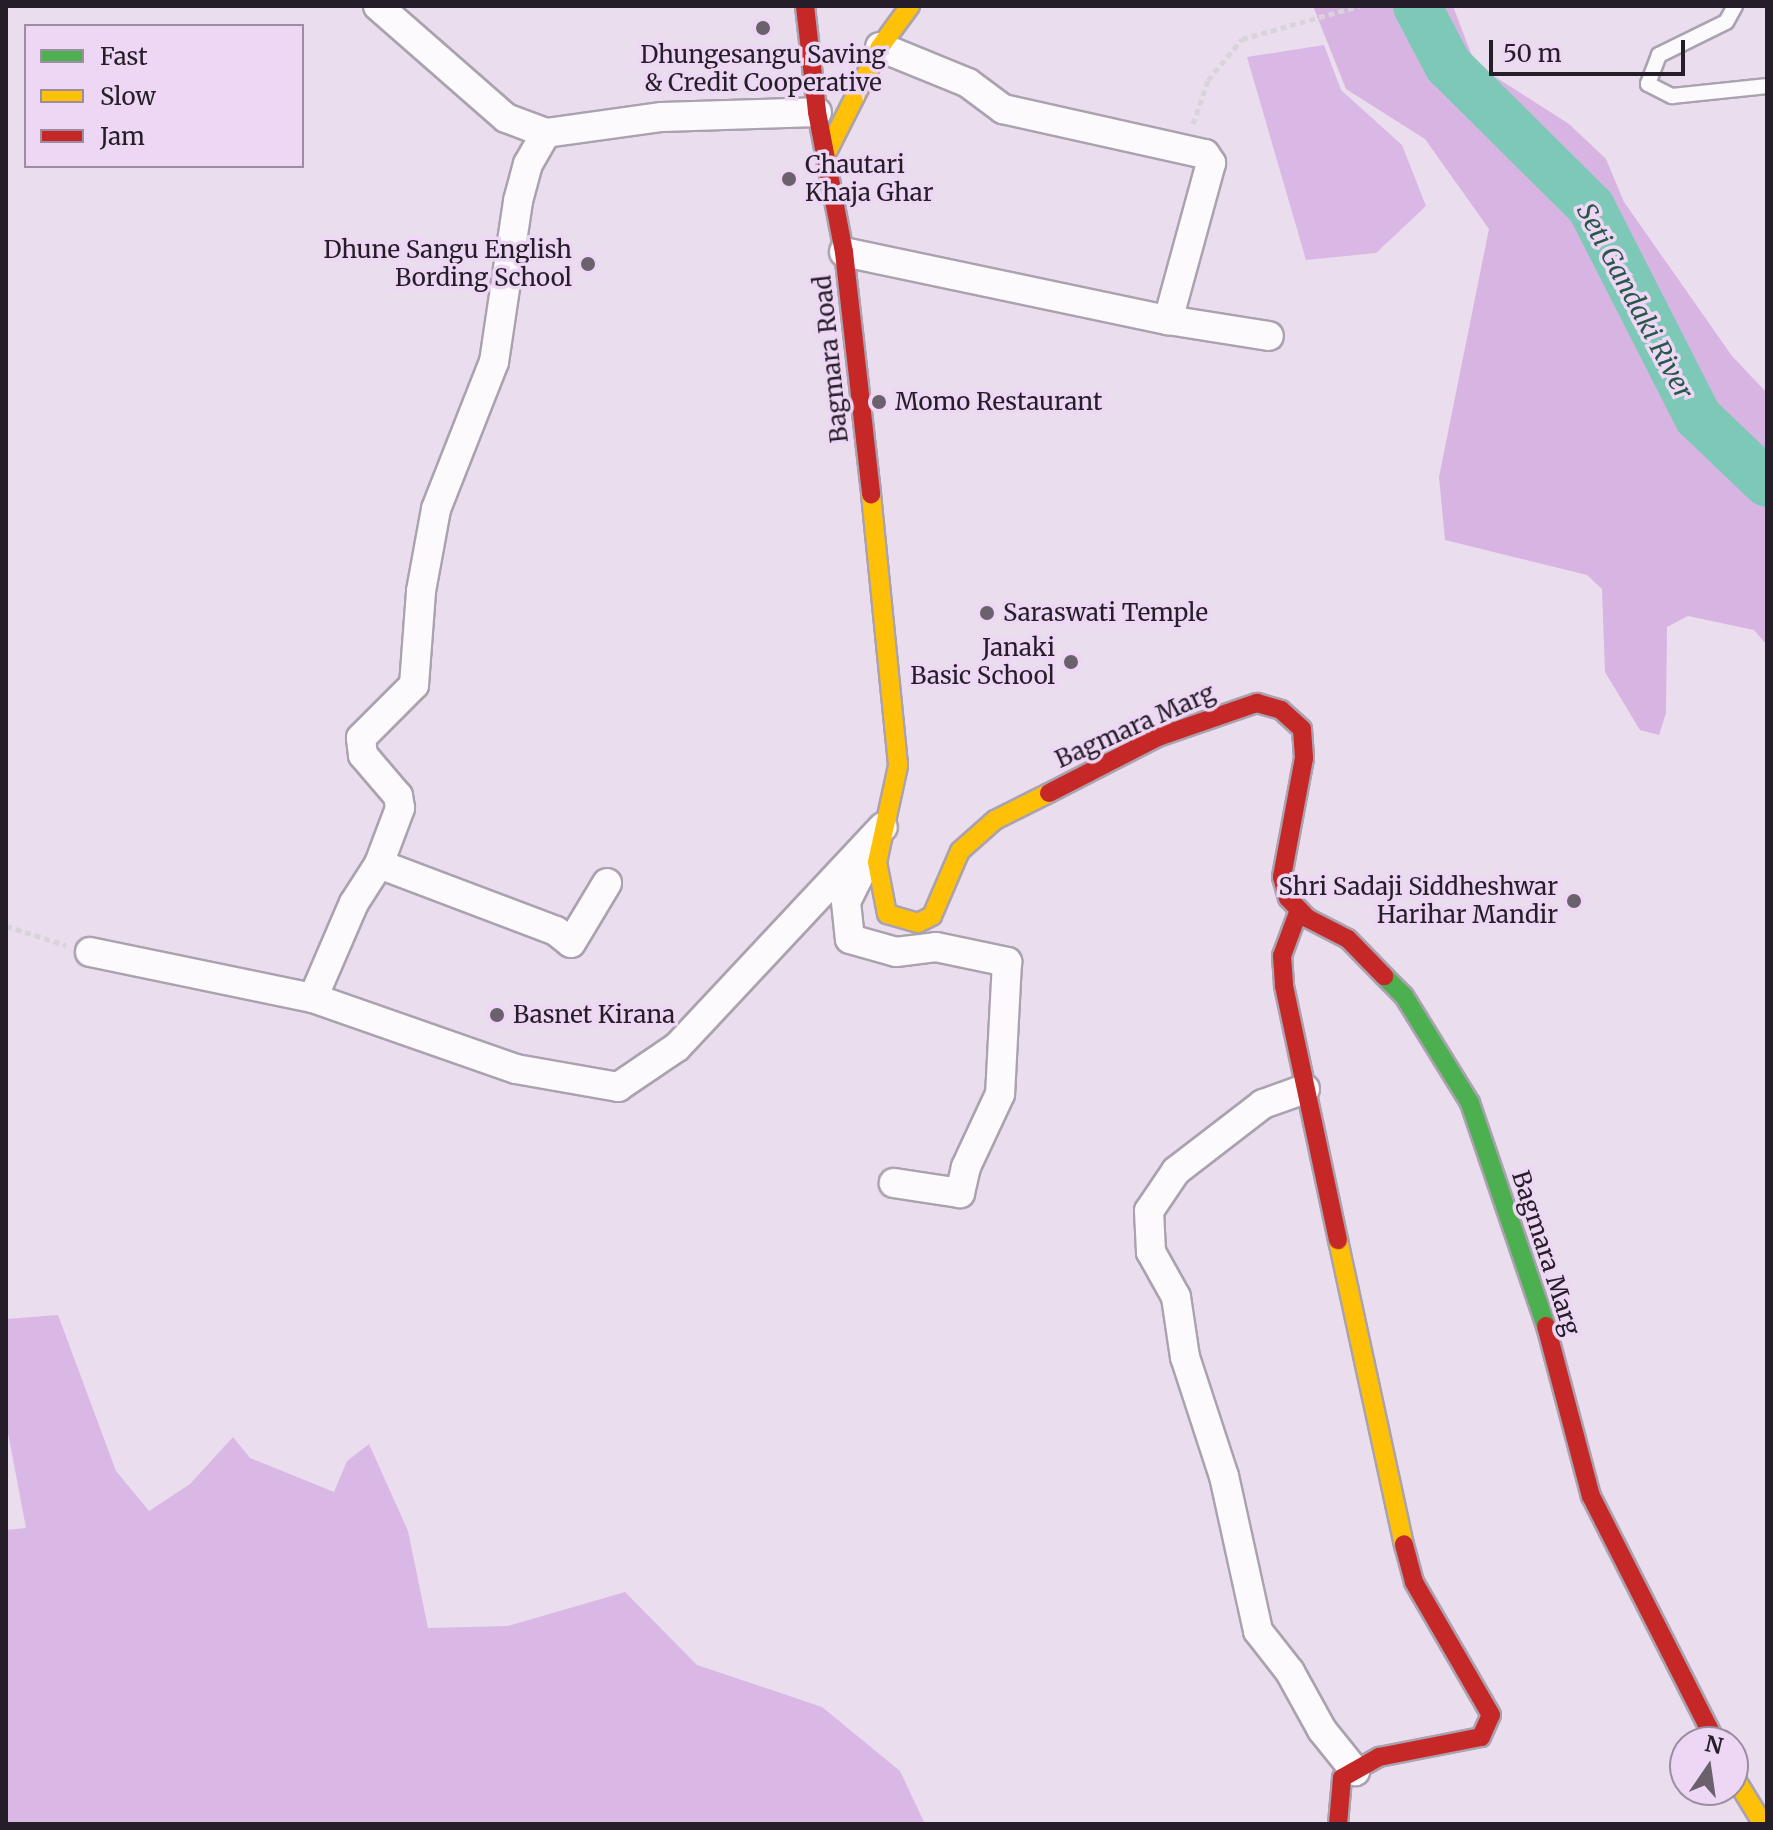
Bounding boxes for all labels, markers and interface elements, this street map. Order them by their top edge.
marker: Dhungesangu Saving & Credit Cooperative [754,19,772,37]
legend [24,24,304,168]
scale bar [1493,24,1689,74]
text: 50 m [1503,38,1562,69]
text: Fast [100,41,148,72]
place label: Dhungesangu Saving & Credit Cooperative [640,41,886,97]
text: Slow [100,81,156,112]
text: Jam [100,121,145,152]
place label: Chautari Khaja Ghar [805,151,933,207]
marker: Chautari Khaja Ghar [780,170,798,188]
water label: Seti Gandaki River [1570,198,1700,404]
place label: Dhune Sangu English Bording School [323,236,572,292]
marker: Dhune Sangu English Bording School [579,255,597,273]
street label: Bagmara Road [808,274,854,444]
place label: Momo Restaurant [895,388,1102,416]
marker: Momo Restaurant [870,393,888,411]
place label: Saraswati Temple [1003,599,1208,627]
marker: Saraswati Temple [978,604,996,622]
place label: Janaki Basic School [910,634,1055,690]
marker: Janaki Basic School [1062,653,1080,671]
street label: Bagmara Marg [1051,678,1219,774]
place label: Shri Sadaji Siddheshwar Harihar Mandir [1279,873,1558,929]
marker: Shri Sadaji Siddheshwar Harihar Mandir [1565,892,1583,910]
place label: Basnet Kirana [513,1001,675,1029]
marker: Basnet Kirana [488,1006,506,1024]
street label: Bagmara Marg [1506,1167,1586,1339]
north arrow [1669,1726,1749,1806]
text: N [1702,1729,1726,1760]

